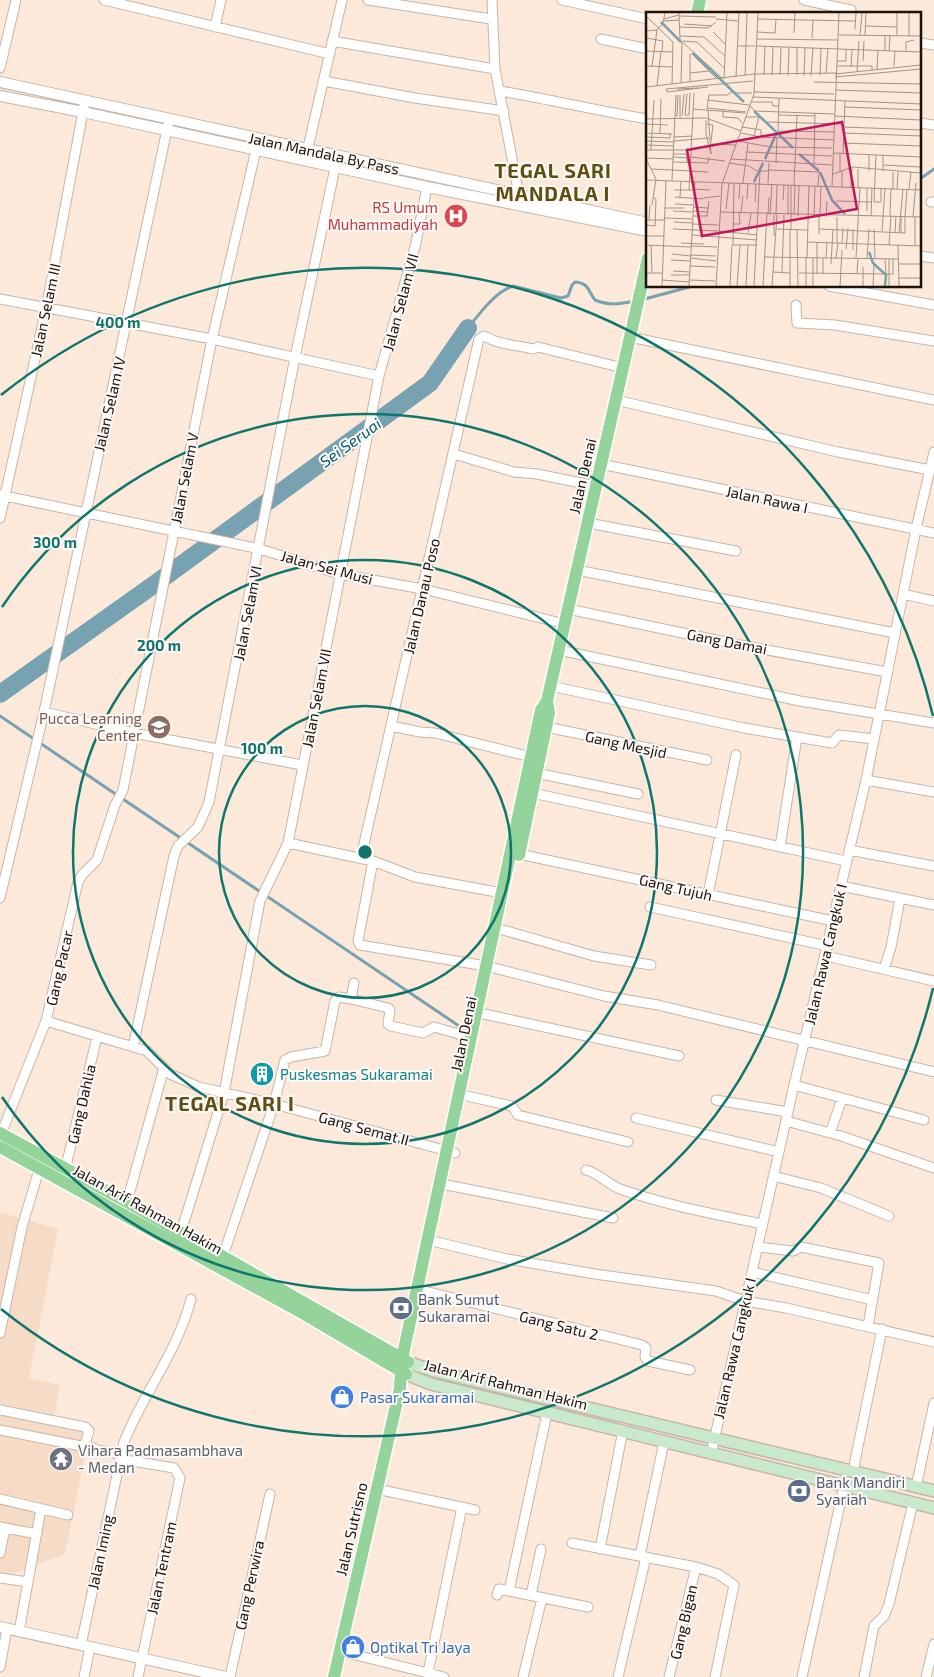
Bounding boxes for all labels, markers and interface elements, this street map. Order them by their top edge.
inset map [646,12,922,288]
street label: Jalan Mandala By Pass [247,128,401,178]
district label: TEGAL SARI MANDALA I [494,158,612,205]
place label: RS Umum Muhammadiyah [328,198,438,233]
hospital icon: RS Umum Muhammadiyah [443,203,469,229]
street label: Jalan Selam VII [378,251,422,353]
street label: Jalan Selam III [26,261,64,359]
text: 400 m [96,313,140,331]
street label: Jalan Selam IV [89,355,129,453]
water label: Sei Seruai [316,413,384,471]
street label: Jalan Selam V [166,431,202,525]
street label: Jalan Denai [565,437,599,515]
street label: Jalan Rawa I [724,482,810,516]
text: 300 m [33,533,77,551]
street label: Jalan Danau Poso [399,536,443,656]
street label: Jalan Sei Musi [279,546,375,588]
street label: Jalan Selam VI [229,564,265,662]
street label: Gang Damai [685,624,769,658]
text: 200 m [137,636,181,654]
street label: Jalan Selam VII [298,647,334,749]
place label: Pucca Learning Center [39,709,143,744]
school or university icon: Pucca Learning Center [146,714,172,740]
street label: Gang Mesjid [583,727,668,762]
text: 100 m [241,739,283,757]
centre of rings [356,843,374,861]
street label: Gang Tujuh [637,870,714,905]
street label: Jalan Rawa Cangkuk I [800,882,850,1026]
street label: Gang Pacar [42,929,76,1007]
street label: Jalan Denai [446,995,480,1073]
building icon: Puskesmas Sukaramai [249,1061,275,1087]
street label: Gang Dahlia [63,1062,99,1146]
place label: Puskesmas Sukaramai [280,1065,433,1083]
district label: TEGAL SARI I [165,1091,295,1115]
street label: Gang Semat II [317,1107,411,1149]
street label: Jalan Arif Rahman Hakim [70,1160,226,1258]
street label: Jalan Rawa Cangkuk I [709,1276,759,1420]
place label: Bank Sumut Sukaramai [418,1290,500,1325]
bank icon: Bank Sumut Sukaramai [388,1295,414,1321]
street label: Gang Satu 2 [518,1306,600,1344]
street label: Jalan Arif Rahman Hakim [422,1355,590,1413]
shop icon: Pasar Sukaramai [329,1384,355,1410]
place label: Pasar Sukaramai [360,1388,474,1406]
place label: Vihara Padmasambhava - Medan [78,1441,243,1476]
temple icon: Vihara Padmasambhava - Medan [48,1446,74,1472]
place label: Bank Mandiri Syariah [816,1473,905,1508]
bank icon: Bank Mandiri Syariah [786,1478,812,1504]
street label: Jalan Sutrisno [332,1481,370,1577]
street label: Jalan Iming [83,1512,117,1591]
street label: Jalan Tentram [142,1520,180,1616]
street label: Gang Perwira [231,1539,267,1631]
street label: Gang Bigan [666,1583,700,1661]
shop icon: Optikal Tri Jaya [340,1634,366,1660]
place label: Optikal Tri Jaya [370,1638,471,1656]

